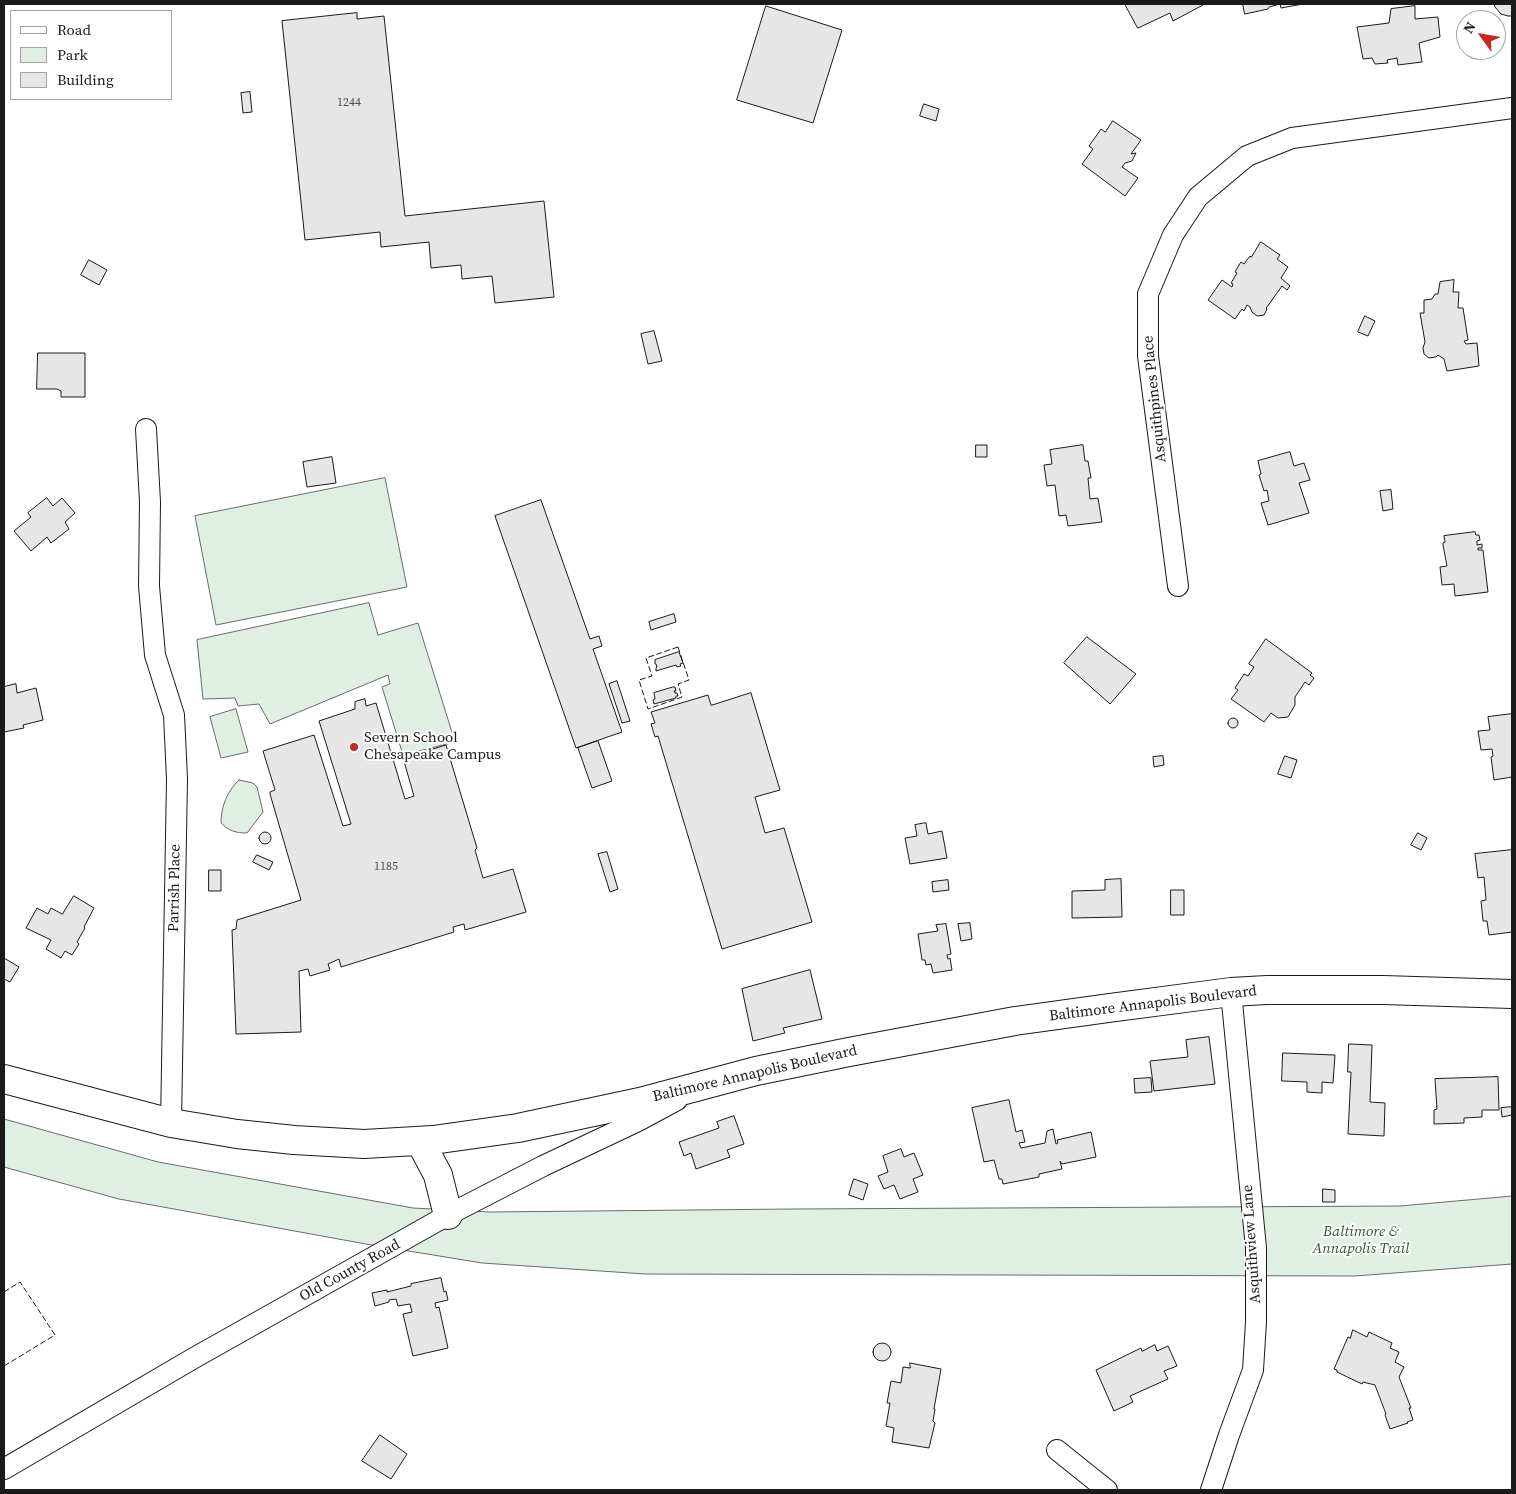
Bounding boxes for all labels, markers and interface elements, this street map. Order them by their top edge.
legend [10,10,172,100]
north arrow [1456,10,1506,60]
text: N [1458,18,1480,37]
text: Road [57,19,91,40]
text: Park [57,44,88,65]
text: Building [57,69,114,90]
house number: 1244 [337,96,361,110]
street label: Asquithpines Place [1139,335,1171,463]
place label: Severn School Chesapeake Campus [364,729,501,764]
marker: Severn School Chesapeake Campus [348,741,360,753]
street label: Parrish Place [165,844,185,932]
house number: 1185 [374,860,398,874]
street label: Baltimore Annapolis Boulevard [1048,982,1258,1026]
street label: Baltimore Annapolis Boulevard [651,1042,859,1106]
street label: Asquithview Lane [1239,1184,1265,1304]
park label: Baltimore & Annapolis Trail [1312,1223,1410,1258]
street label: Old County Road [296,1236,404,1306]

